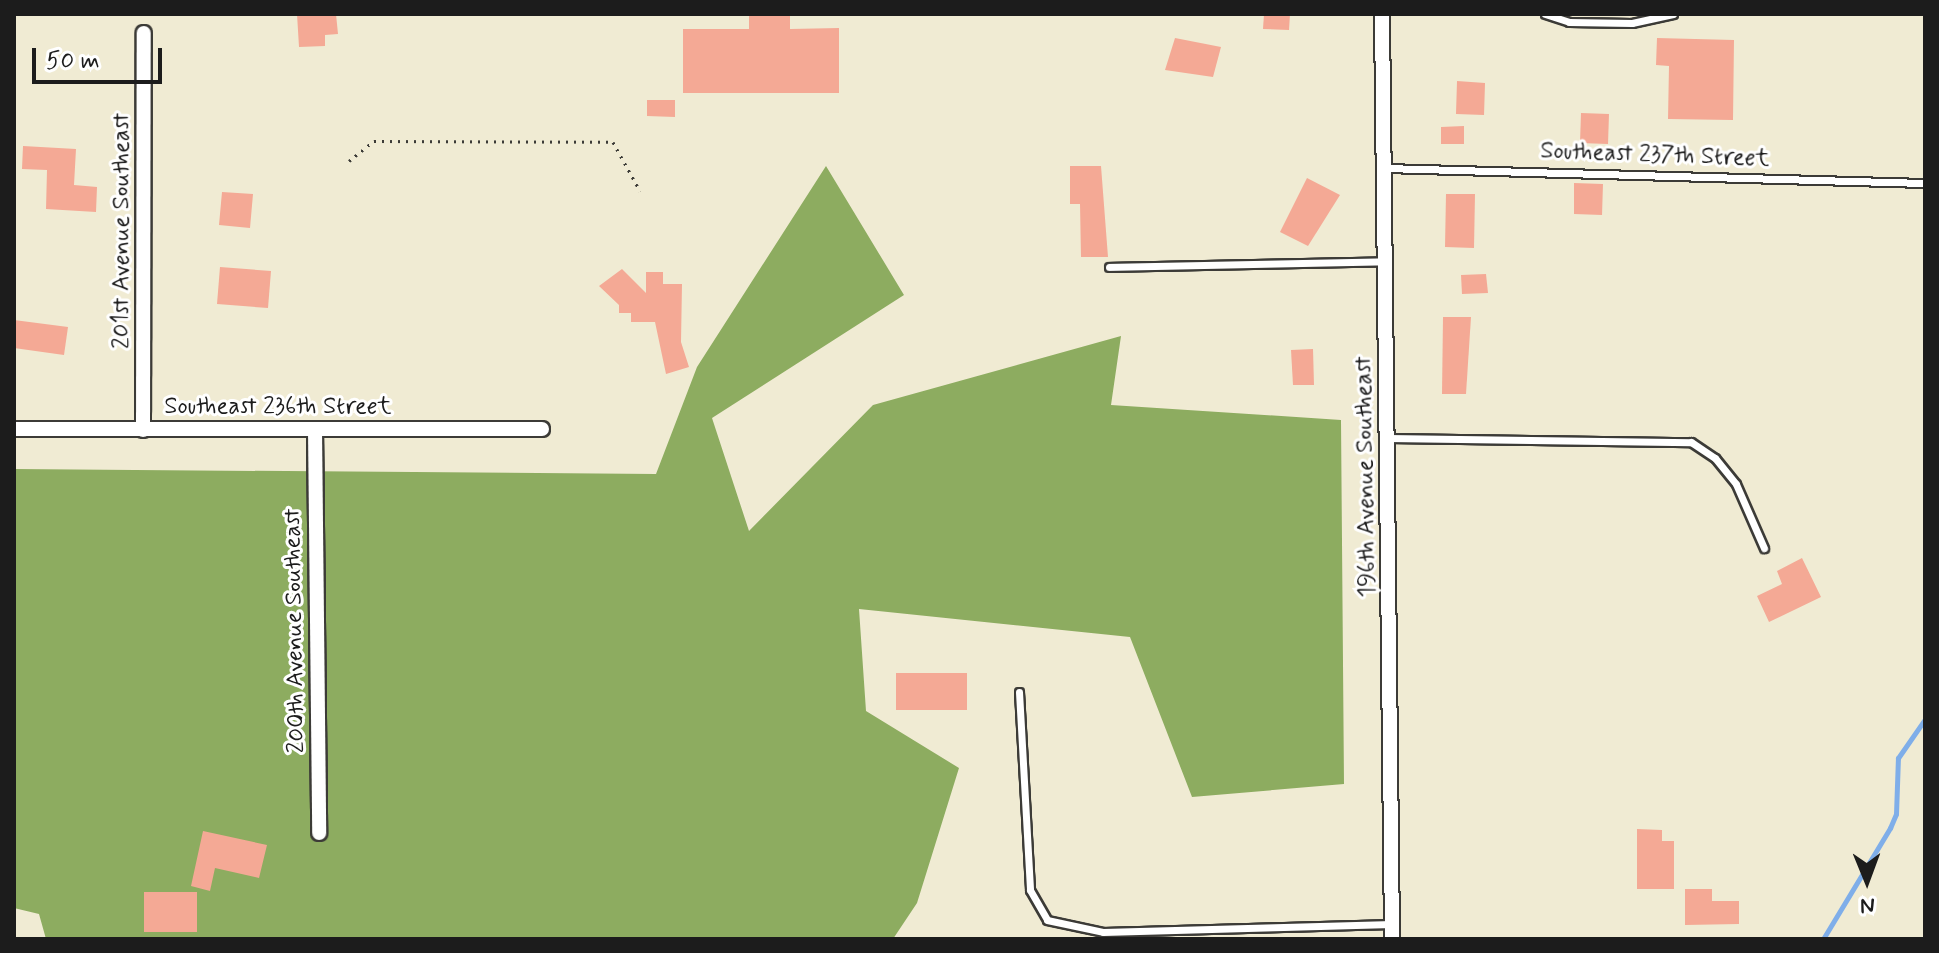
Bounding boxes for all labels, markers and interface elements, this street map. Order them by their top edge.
scale bar [36,32,166,82]
text: 50 m [46,46,100,77]
street label: 201st Avenue Southeast [108,115,136,347]
street label: Southeast 237th Street [1540,137,1770,173]
street label: 196th Avenue Southeast [1350,358,1382,596]
street label: Southeast 236th Street [164,393,392,421]
street label: 200th Avenue Southeast [279,510,311,752]
north arrow [1827,841,1907,921]
text: N [1860,891,1875,919]

